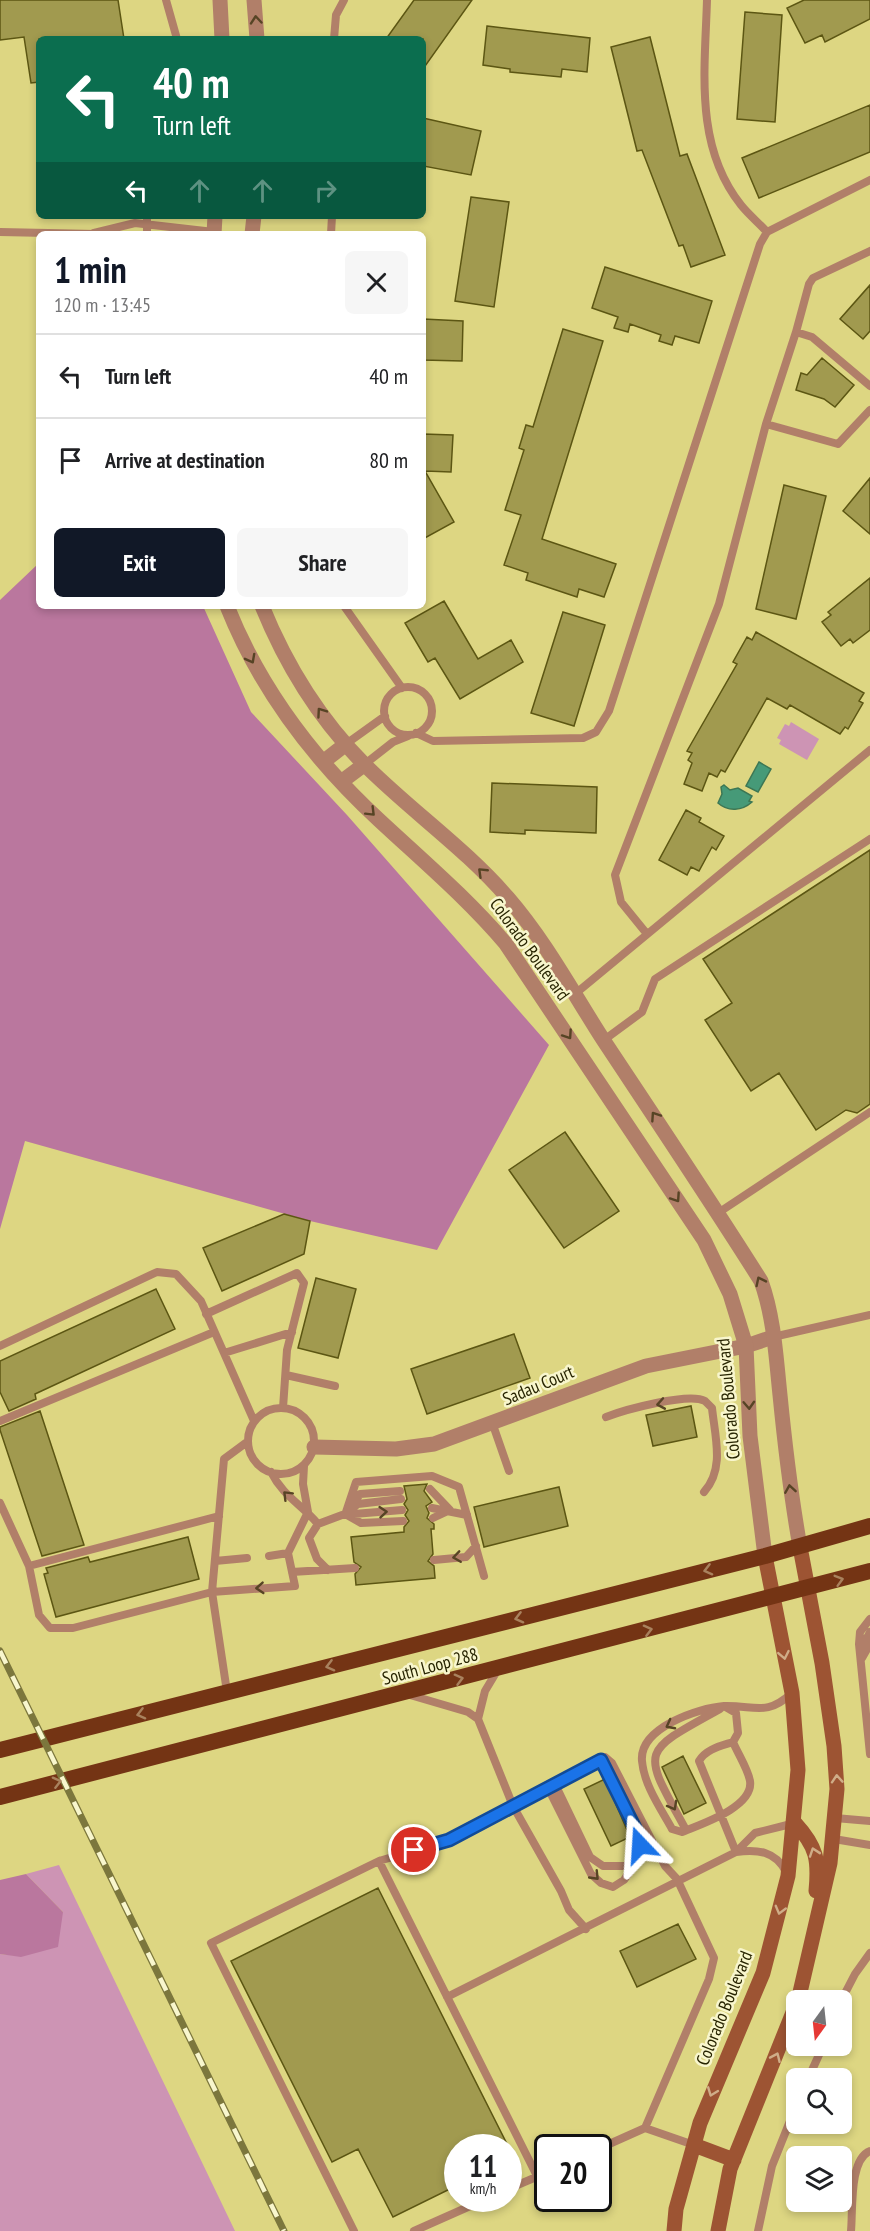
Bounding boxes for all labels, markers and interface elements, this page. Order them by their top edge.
one-way arrow [249,15,262,24]
text: 40 m [153,55,230,110]
icon: left [54,60,132,138]
text: Turn left [153,108,231,142]
icon: left [120,174,153,207]
icon: ahead [183,174,216,207]
icon: ahead [246,174,279,207]
icon: right [309,174,342,207]
text: 1 min [54,246,127,293]
button: close [345,251,408,314]
text: 120 m · 13:45 [54,292,151,318]
icon: left [54,360,87,393]
text: Turn left [105,362,171,390]
text: 40 m [369,362,408,390]
icon: arrive [54,444,87,477]
text: Arrive at destination [105,446,265,474]
text: 80 m [369,446,408,474]
button: Exit [54,528,225,597]
button: Share [237,528,408,597]
one-way arrow [244,653,255,663]
one-way arrow [317,707,328,718]
one-way arrow [364,805,374,816]
one-way arrow [479,868,489,879]
street label: Colorado Boulevard [485,893,575,1005]
one-way arrow [561,1029,572,1040]
one-way arrow [651,1112,662,1123]
one-way arrow [669,1191,680,1202]
one-way arrow [755,1276,767,1287]
street label: Colorado Boulevard [711,1338,745,1460]
street label: Sadau Court [499,1360,577,1410]
one-way arrow [657,1397,666,1409]
one-way arrow [742,1400,755,1409]
one-way arrow [784,1484,797,1494]
one-way arrow [283,1491,294,1502]
one-way arrow [379,1505,388,1518]
one-way arrow [452,1551,462,1563]
one-way arrow [704,1563,714,1575]
one-way arrow [833,1575,844,1587]
one-way arrow [256,1582,265,1595]
one-way arrow [515,1611,525,1623]
one-way arrow [642,1624,652,1637]
street label: South Loop 288 [380,1642,480,1690]
one-way arrow [777,1649,790,1659]
one-way arrow [326,1659,336,1671]
one-way arrow [454,1673,464,1686]
one-way arrow [137,1707,147,1719]
one-way arrow [665,1717,676,1729]
one-way arrow [830,1774,843,1783]
one-way arrow [51,1777,61,1790]
one-way arrow [666,1800,677,1810]
position arrow [608,1813,672,1877]
pin [388,1824,439,1875]
icon: arrive [397,1833,430,1866]
one-way arrow [809,1847,822,1857]
one-way arrow [588,1870,599,1880]
one-way arrow [775,1905,788,1915]
street label: Colorado Boulevard [691,1947,757,2069]
north arrow [786,1990,852,2056]
map controls [786,1990,852,2212]
one-way arrow [769,2052,781,2063]
button: search [786,2068,852,2134]
one-way arrow [707,2086,719,2097]
speed limit sign: 20 [534,2134,612,2212]
text: 11 [469,2146,497,2185]
button: layers [786,2146,852,2212]
text: km/h [470,2179,496,2198]

